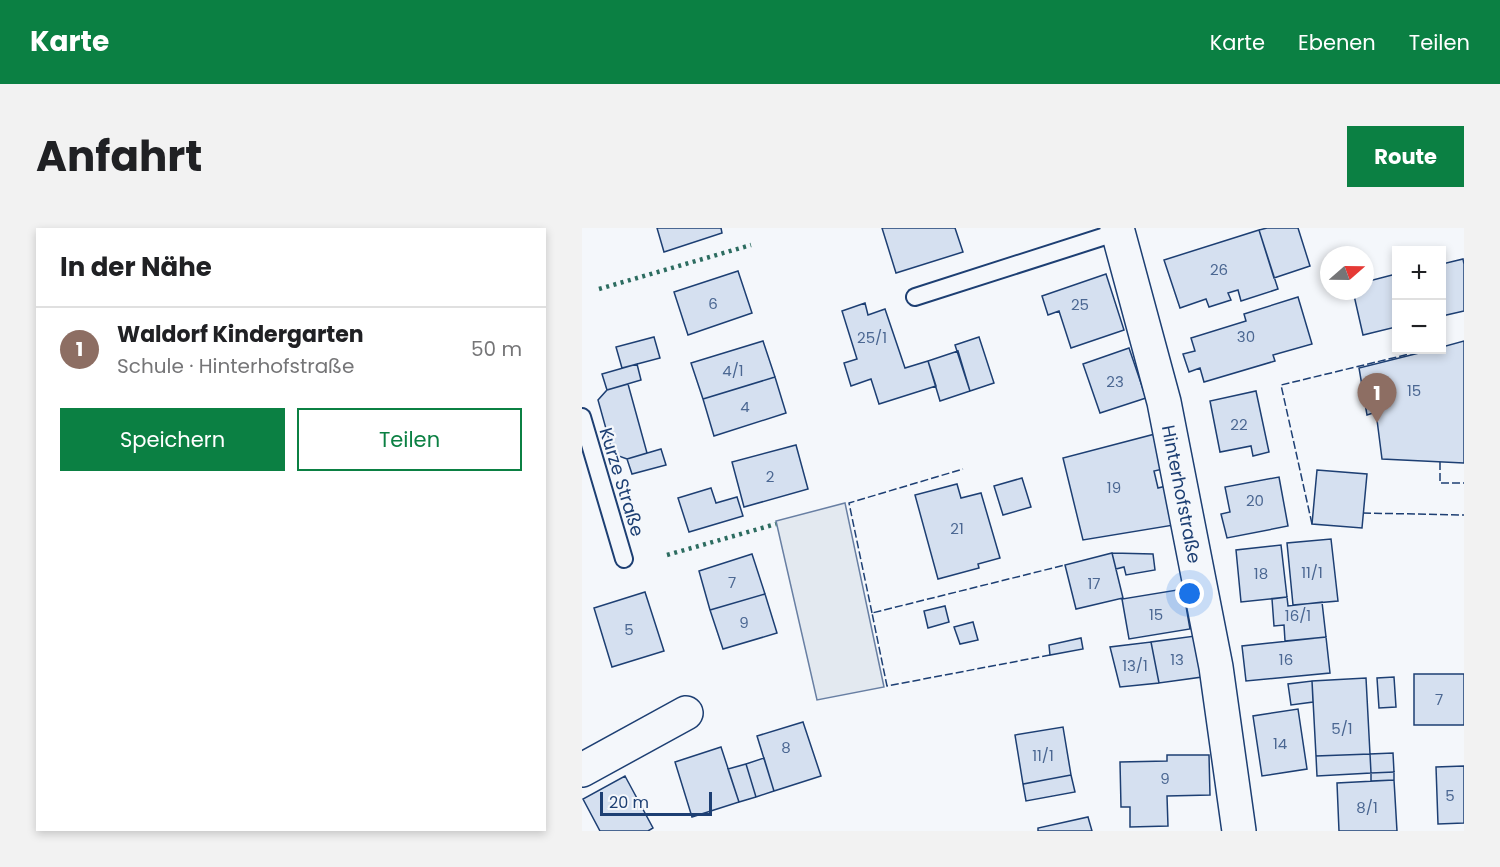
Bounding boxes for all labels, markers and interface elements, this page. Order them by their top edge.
text: Karte [30,22,109,61]
text: Karte [1210,28,1265,57]
text: Ebenen [1298,28,1376,57]
text: Teilen [1409,28,1470,57]
button: Route [1347,126,1464,187]
text: Anfahrt [36,127,202,186]
north arrow [1320,246,1374,300]
map controls [1392,246,1446,354]
button: + [1392,246,1446,300]
text: In der Nähe [60,249,212,285]
house number: 26 [1210,259,1228,280]
house number: 6 [708,293,718,314]
house number: 25 [1071,294,1089,315]
button: − [1392,300,1446,354]
text: Waldorf Kindergarten [117,319,364,350]
house number: 30 [1237,326,1255,347]
house number: 25/1 [857,327,887,348]
text: 1 [76,335,83,363]
text: 50 m [471,335,522,363]
text: Schule · Hinterhofstraße [117,352,354,380]
house number: 4/1 [722,360,744,381]
house number: 23 [1106,371,1124,392]
pin: 1 [1358,374,1396,423]
house number: 15 [1407,380,1421,401]
house number: 4 [740,396,750,417]
button: Speichern [60,408,285,471]
button: Teilen [297,408,522,471]
house number: 22 [1230,414,1248,435]
street label: Hinterhofstraße [1156,423,1208,565]
street label: Kurze Straße [594,425,650,539]
house number: 2 [766,466,774,487]
house number: 19 [1107,477,1121,498]
house number: 20 [1246,490,1264,511]
house number: 21 [950,518,964,539]
house number: 11/1 [1301,562,1323,583]
house number: 18 [1254,563,1268,584]
house number: 7 [728,572,736,593]
house number: 17 [1088,573,1101,594]
your location [1175,579,1204,608]
house number: 15 [1149,604,1163,625]
house number: 16/1 [1285,605,1311,626]
house number: 9 [739,612,749,633]
house number: 5 [624,619,634,640]
house number: 13 [1170,649,1184,670]
house number: 16 [1279,649,1293,670]
house number: 13/1 [1122,655,1148,676]
house number: 7 [1435,689,1443,710]
house number: 5/1 [1331,718,1353,739]
house number: 14 [1273,733,1287,754]
house number: 8 [781,737,791,758]
house number: 11/1 [1032,745,1054,766]
house number: 9 [1160,768,1170,789]
house number: 5 [1445,785,1455,806]
scale bar [600,789,712,816]
text: 20 m [609,791,649,814]
house number: 8/1 [1356,797,1378,818]

